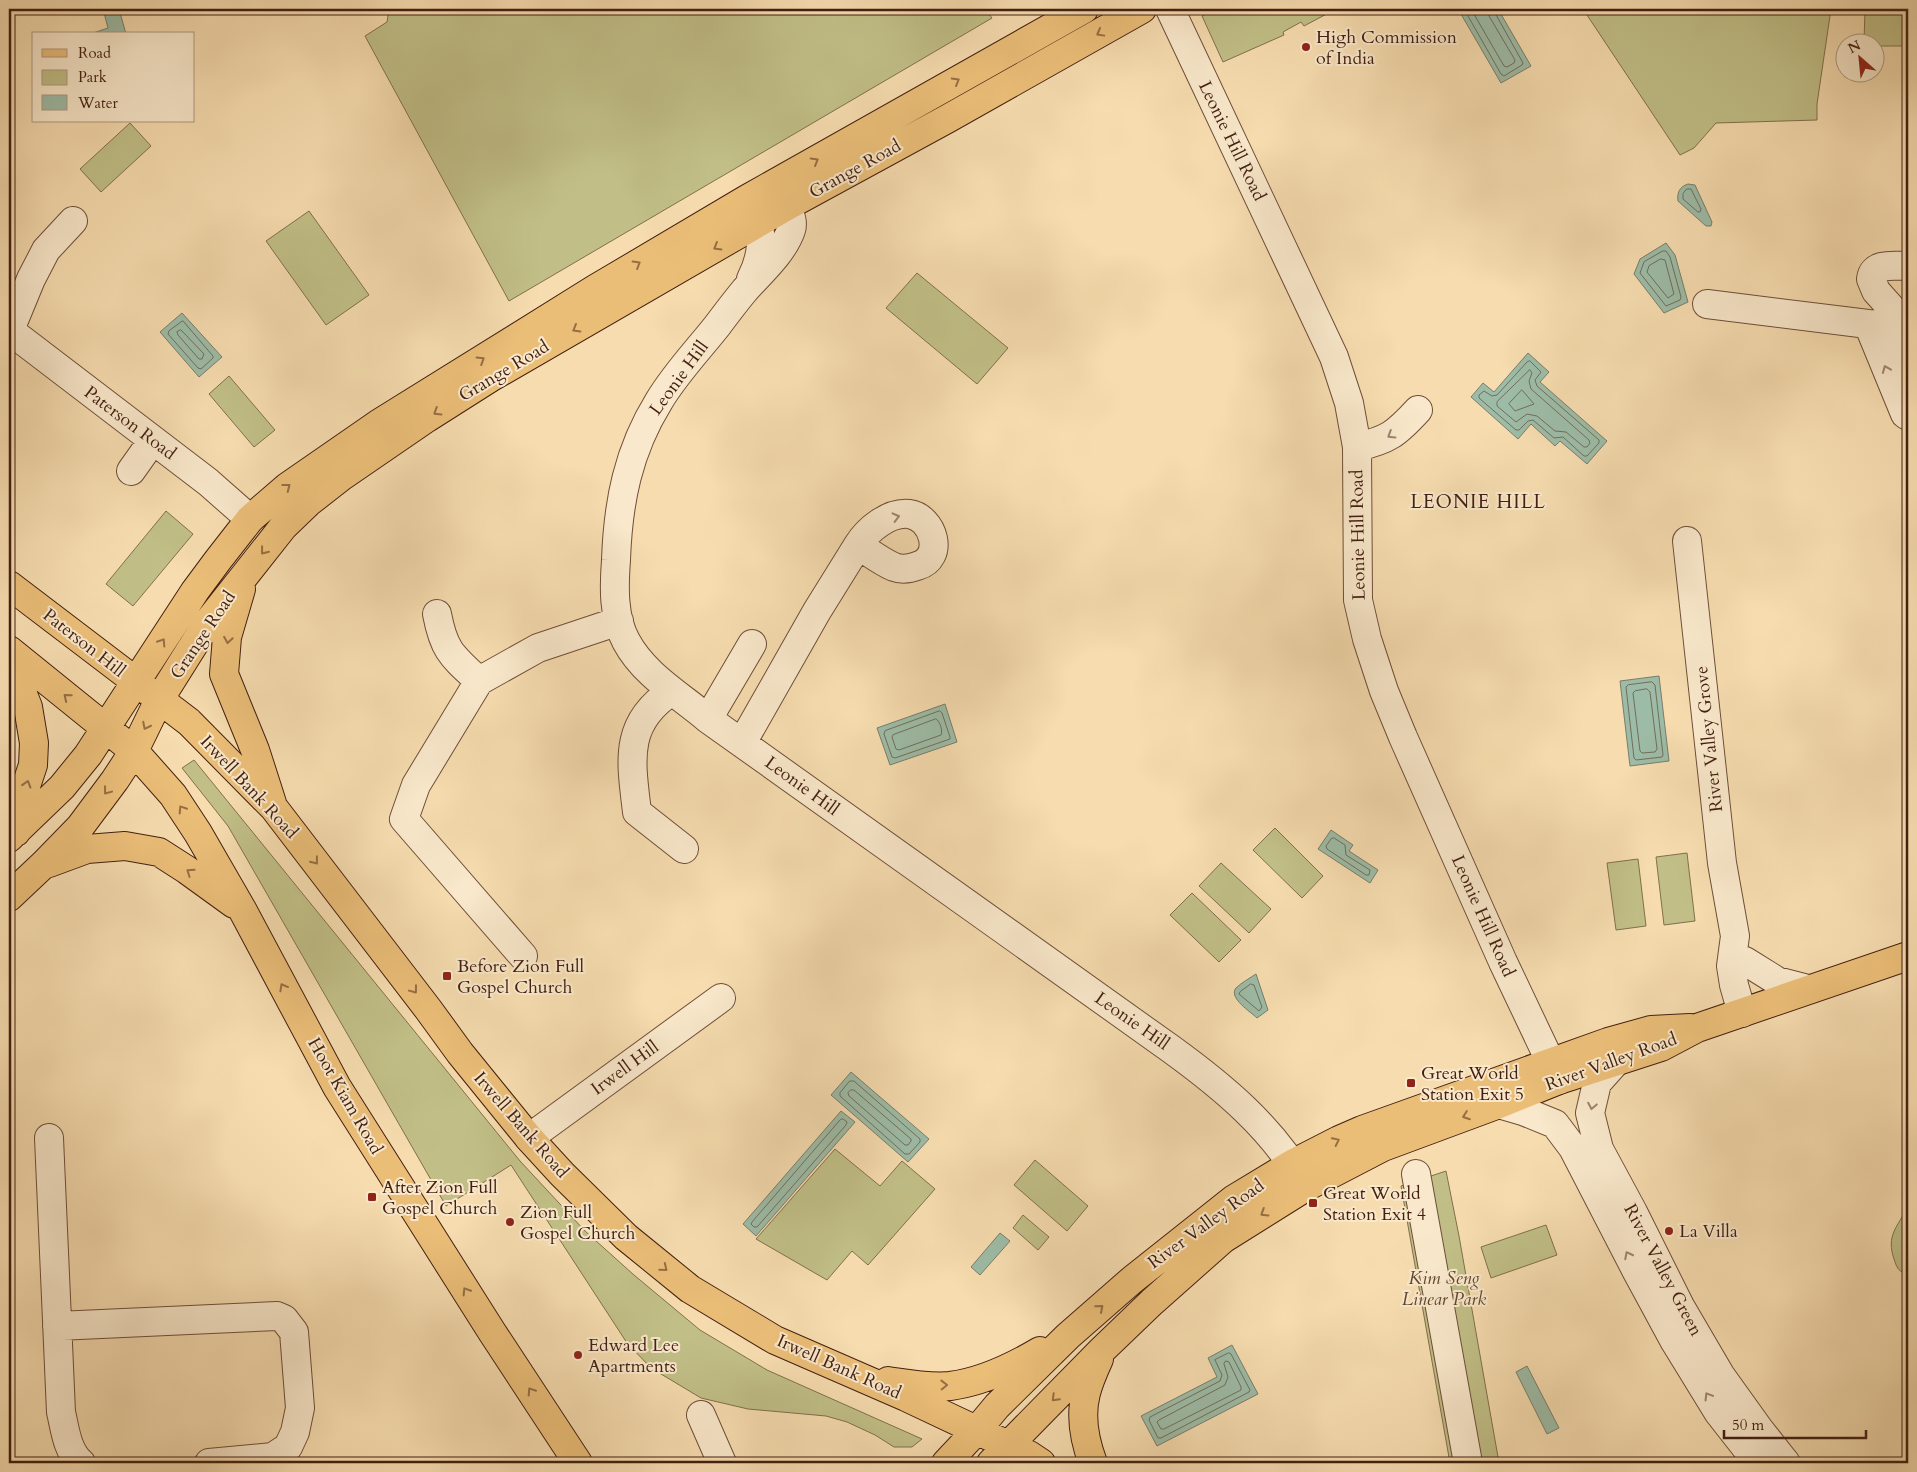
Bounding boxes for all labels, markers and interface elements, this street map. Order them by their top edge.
place label: High Commission of India [1316,25,1458,71]
one-way arrow [1096,26,1105,36]
legend [32,32,195,122]
north arrow [1834,32,1884,82]
text: N [1845,36,1864,58]
marker: High Commission of India [1300,41,1312,53]
text: Road [78,43,111,63]
text: Park [78,67,107,87]
one-way arrow [951,77,960,87]
street label: Leonie Hill Road [1192,77,1272,206]
text: Water [77,93,119,113]
street label: Grange Road [805,133,906,205]
one-way arrow [810,157,819,167]
one-way arrow [713,241,722,251]
one-way arrow [631,260,640,270]
one-way arrow [573,322,582,332]
street label: Grange Road [454,334,554,408]
street label: Leonie Hill [644,335,715,420]
one-way arrow [476,356,485,366]
one-way arrow [1882,365,1893,374]
street label: Paterson Road [79,380,181,466]
one-way arrow [433,406,442,415]
one-way arrow [1387,429,1397,438]
street label: Leonie Hill Road [1344,469,1372,601]
one-way arrow [281,484,291,493]
district label: LEONIE HILL [1410,489,1546,515]
one-way arrow [892,512,901,523]
one-way arrow [261,545,269,554]
street label: Grange Road [164,586,242,684]
street label: Paterson Hill [37,603,131,684]
one-way arrow [223,635,233,644]
one-way arrow [156,638,165,647]
street label: River Valley Grove [1689,665,1729,813]
one-way arrow [64,694,73,703]
one-way arrow [143,720,153,729]
street label: Irwell Bank Road [194,730,304,845]
street label: Leonie Hill [760,751,845,822]
one-way arrow [21,780,31,789]
one-way arrow [104,785,112,794]
one-way arrow [179,805,188,815]
street label: Leonie Hill Road [1445,851,1521,981]
one-way arrow [309,855,317,864]
one-way arrow [186,869,196,878]
place label: Before Zion Full Gospel Church [457,954,585,1000]
marker: Before Zion Full Gospel Church [441,970,453,982]
one-way arrow [280,984,290,993]
one-way arrow [408,984,416,993]
street label: Leonie Hill [1089,986,1175,1056]
street label: River Valley Road [1542,1026,1681,1097]
street label: Hoot Kiam Road [301,1033,389,1159]
street label: Irwell Hill [586,1035,664,1101]
place label: Great World Station Exit 5 [1421,1061,1524,1107]
street label: Irwell Bank Road [468,1066,575,1184]
marker: Great World Station Exit 5 [1405,1077,1417,1089]
one-way arrow [1588,1101,1598,1110]
one-way arrow [1462,1110,1471,1120]
one-way arrow [1331,1137,1340,1148]
street label: River Valley Road [1143,1173,1270,1275]
place label: After Zion Full Gospel Church [382,1175,498,1221]
place label: Great World Station Exit 4 [1323,1181,1426,1227]
marker: After Zion Full Gospel Church [366,1191,378,1203]
marker: Great World Station Exit 4 [1307,1197,1319,1209]
place label: Zion Full Gospel Church [520,1200,635,1246]
street label: River Valley Green [1618,1200,1709,1341]
one-way arrow [1261,1207,1270,1217]
marker: Zion Full Gospel Church [504,1216,516,1228]
place label: La Villa [1679,1219,1738,1244]
marker: La Villa [1663,1225,1675,1237]
one-way arrow [1624,1251,1634,1260]
one-way arrow [658,1262,667,1271]
park label: Kim Seng Linear Park [1402,1266,1486,1312]
one-way arrow [463,1288,472,1297]
one-way arrow [1094,1305,1103,1314]
street label: Irwell Bank Road [773,1328,905,1406]
place label: Edward Lee Apartments [588,1333,679,1379]
marker: Edward Lee Apartments [572,1349,584,1361]
one-way arrow [940,1380,948,1390]
one-way arrow [527,1387,537,1396]
one-way arrow [1052,1392,1061,1401]
one-way arrow [1705,1393,1715,1402]
scale bar [1724,1407,1867,1439]
text: 50 m [1732,1415,1764,1435]

